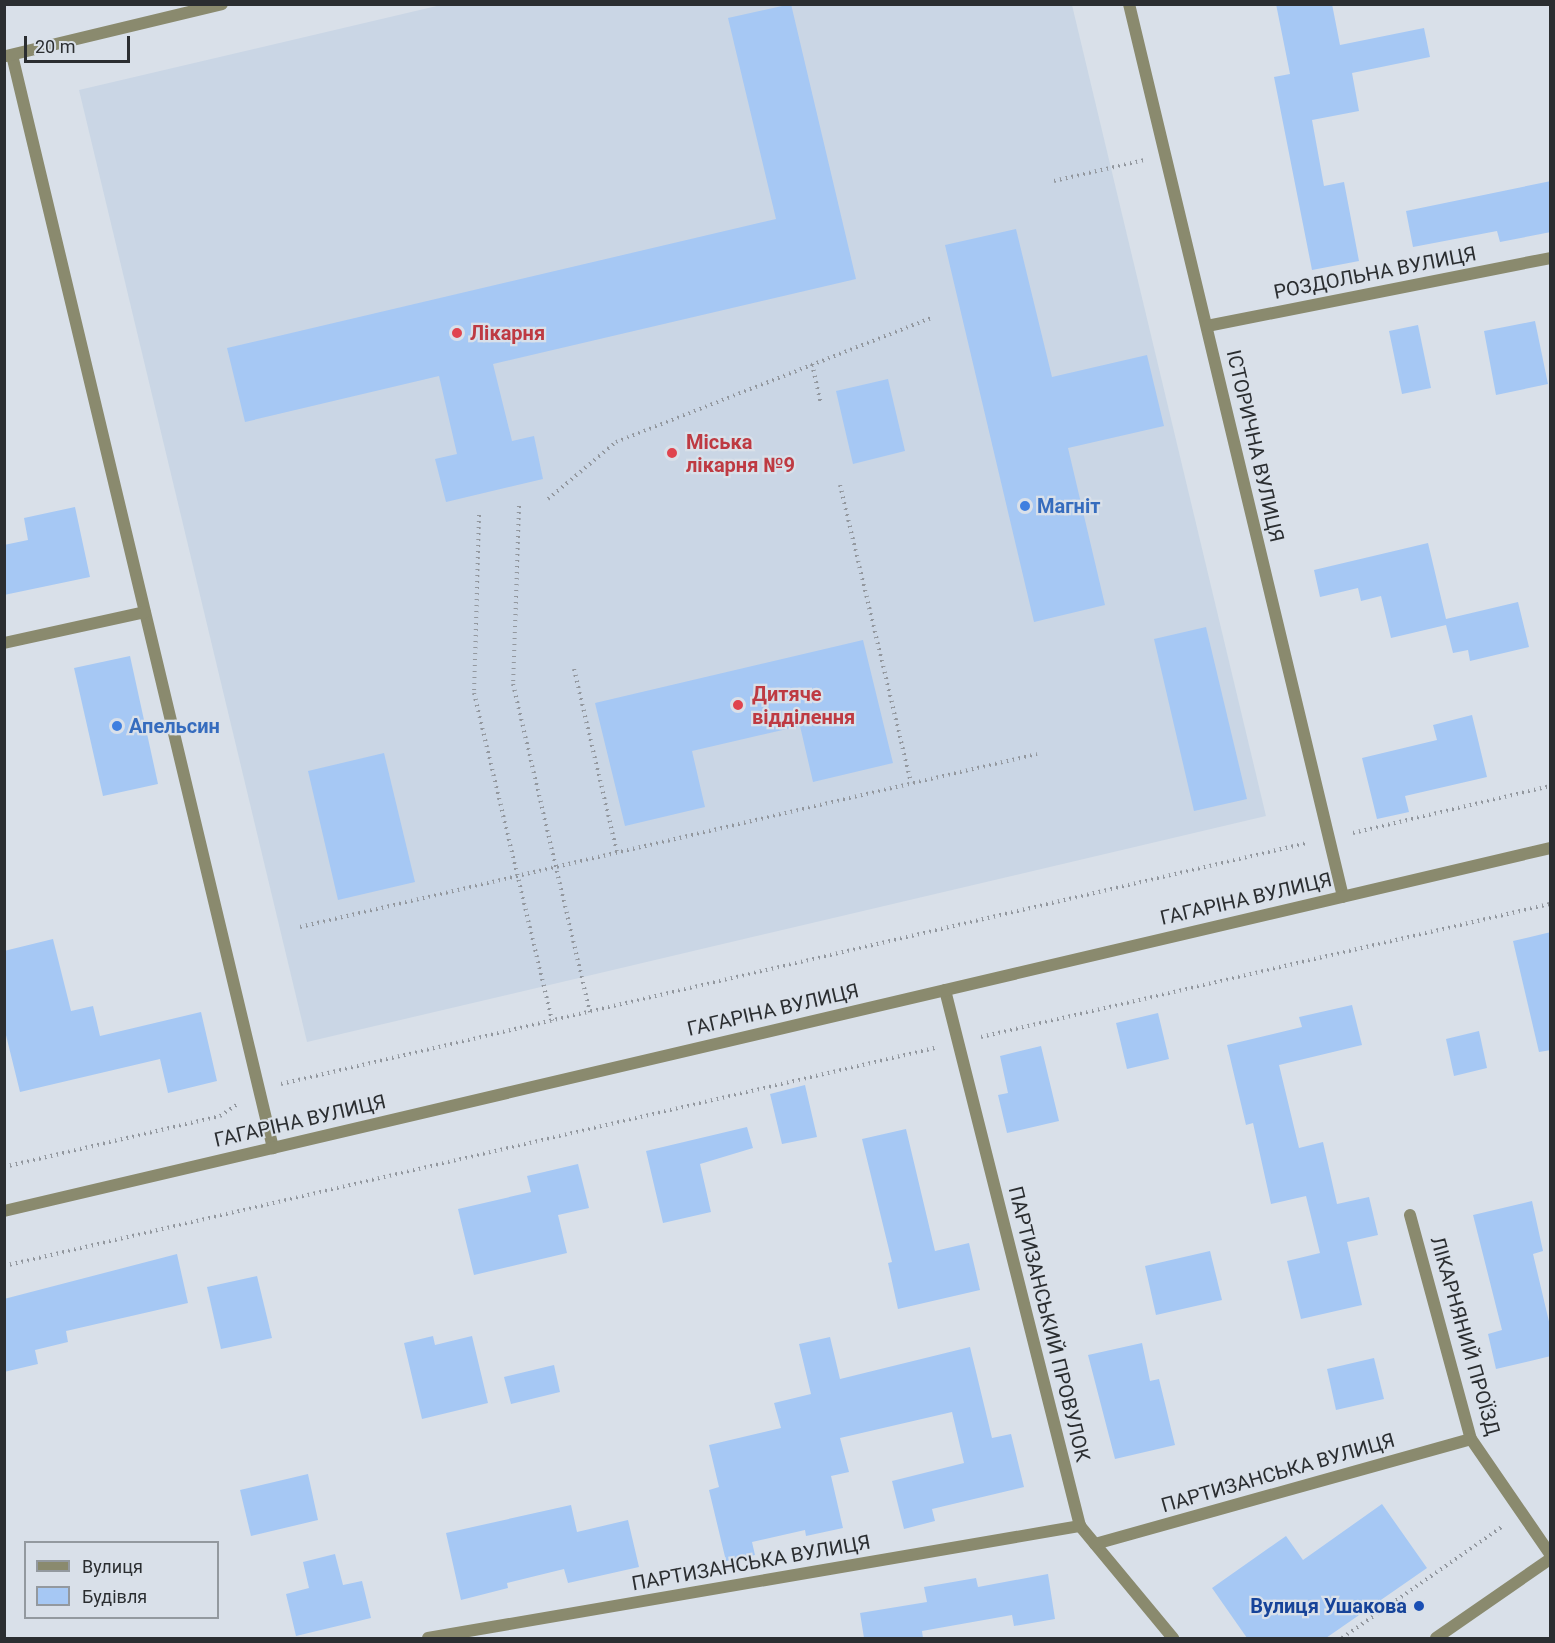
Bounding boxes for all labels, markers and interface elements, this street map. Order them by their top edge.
scale bar [27,24,134,62]
text: 20 m [35,36,75,57]
street label: РОЗДОЛЬНА ВУЛИЦЯ [1272,242,1478,304]
place label: Лікарня [470,321,545,345]
marker: Лікарня [448,324,466,342]
street label: ІСТОРИЧНА ВУЛИЦЯ [1221,348,1289,544]
place label: Міська лікарня №9 [686,430,795,477]
marker: Міська лікарня №9 [663,444,681,462]
place label: Магніт [1037,494,1100,518]
marker: Магніт [1018,499,1032,513]
place label: Дитяче відділення [752,682,855,729]
marker: Дитяче відділення [729,696,747,714]
place label: Апельсин [129,714,220,738]
marker: Апельсин [110,719,124,733]
street label: ГАГАРІНА ВУЛИЦЯ [1158,868,1334,930]
street label: ГАГАРІНА ВУЛИЦЯ [685,979,861,1041]
street label: ГАГАРІНА ВУЛИЦЯ [212,1090,388,1152]
street label: ПАРТИЗАНСЬКИЙ ПРОВУЛОК [1003,1184,1095,1464]
street label: ЛІКАРНЯНИЙ ПРОЇЗД [1425,1234,1505,1438]
street label: ПАРТИЗАНСЬКА ВУЛИЦЯ [1158,1428,1398,1518]
street label: ПАРТИЗАНСЬКА ВУЛИЦЯ [630,1530,872,1596]
legend [24,1541,219,1619]
text: Вулиця [82,1556,143,1577]
text: Будівля [82,1586,147,1607]
place label: Вулиця Ушакова [1250,1594,1407,1618]
marker: Вулиця Ушакова [1412,1599,1426,1613]

